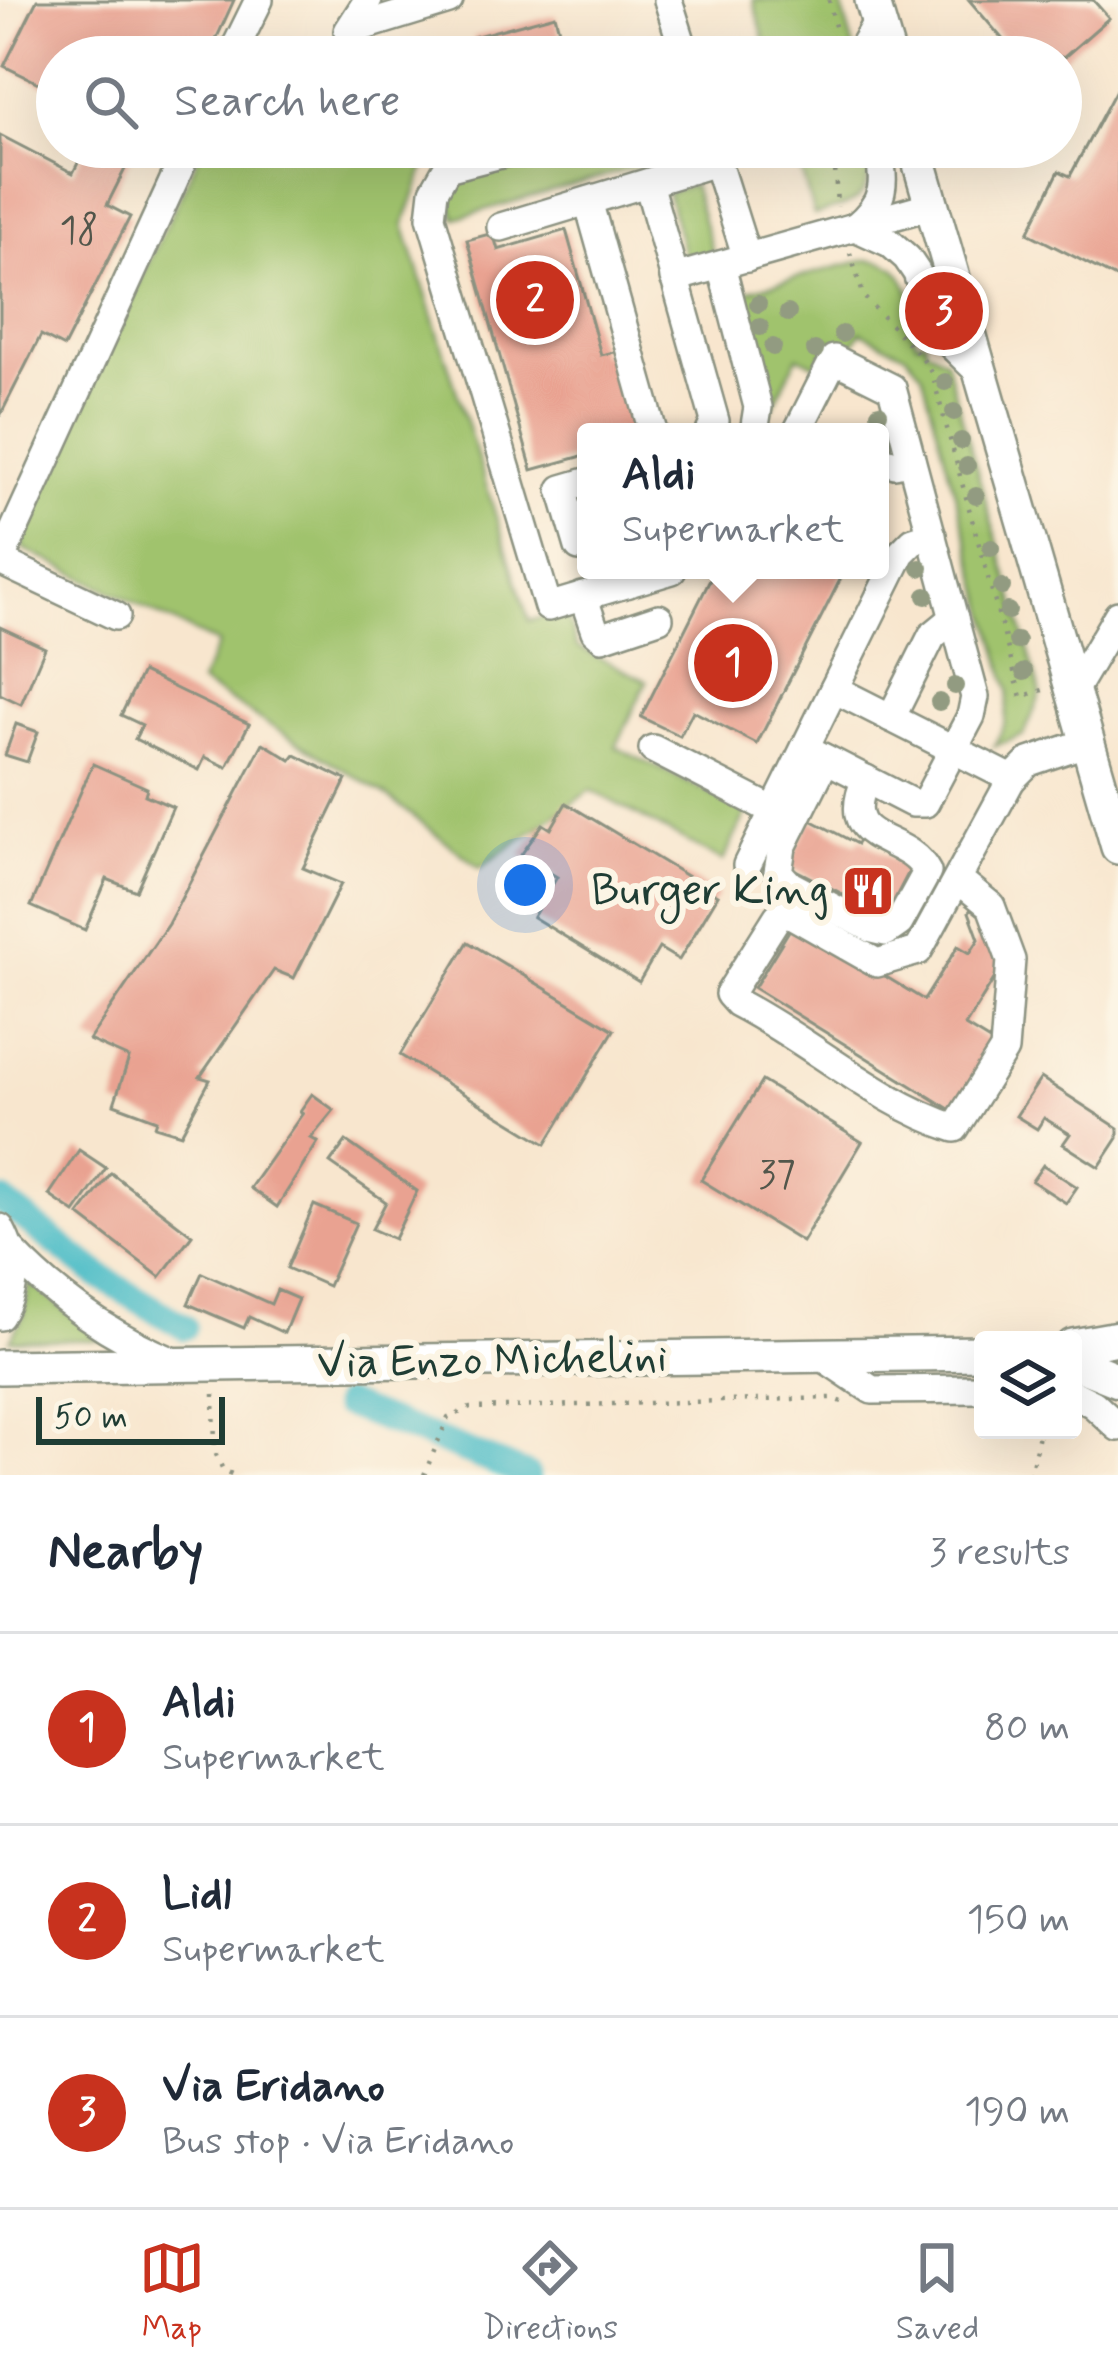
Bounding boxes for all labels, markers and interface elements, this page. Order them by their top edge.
search box [36,36,1082,168]
icon: search [78,69,144,135]
text: Search here [174,73,401,132]
house number: 18 [60,206,98,257]
pin: 2 [496,255,574,345]
pin: 3 [905,266,983,356]
popup [577,423,889,579]
text: Aldi [622,446,695,505]
text: Supermarket [622,505,844,556]
pin: 1 [694,618,772,708]
your location [495,855,555,915]
place label: Burger King [591,862,829,925]
restaurant icon: Burger King [840,863,896,919]
house number: 37 [758,1150,796,1201]
street label: Via Enzo Michelini [316,1328,668,1394]
map controls [974,1331,1082,1439]
button: layers [974,1331,1082,1439]
scale bar [36,1391,225,1444]
text: 50 m [54,1396,128,1440]
text: Nearby [48,1520,203,1586]
text: 3 results [929,1528,1070,1579]
text: Aldi [162,1674,236,1733]
text: 1 [78,1703,96,1754]
text: 80 m [984,1703,1070,1754]
text: Supermarket [162,1733,385,1784]
text: Lidl [162,1866,232,1925]
text: 2 [77,1895,97,1946]
text: 150 m [967,1895,1070,1946]
text: Supermarket [162,1925,385,1976]
text: Via Eridano [162,2058,385,2117]
text: 3 [78,2087,96,2138]
text: 190 m [964,2087,1070,2138]
text: Bus stop · Via Eridano [162,2117,514,2168]
tab: Map [139,2235,205,2351]
tab: Directions [482,2235,618,2351]
tab: Saved [896,2235,979,2351]

